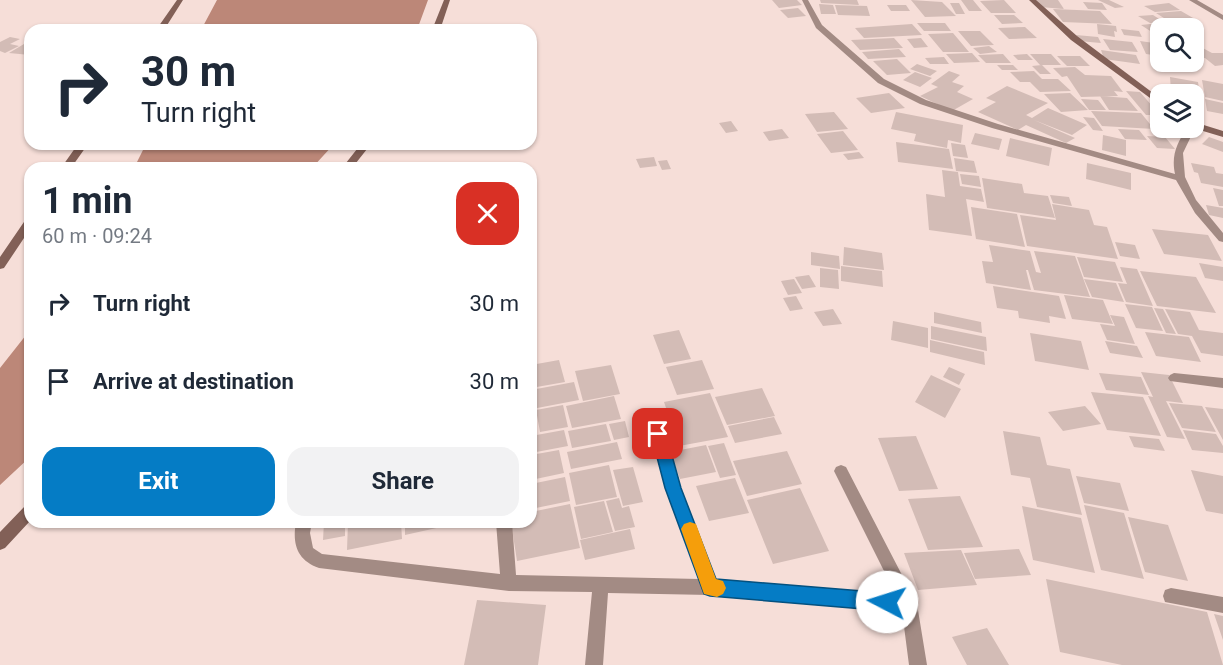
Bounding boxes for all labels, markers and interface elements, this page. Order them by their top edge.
map controls [1150,18,1204,138]
button: search [1150,18,1204,72]
text: 30 m [141,47,236,96]
icon: right [42,48,120,126]
button: layers [1150,84,1204,138]
text: Turn right [141,97,256,129]
text: 1 min [42,180,133,222]
button: close [456,182,519,245]
text: 60 m · 09:24 [42,224,152,248]
icon: right [42,287,75,320]
text: Turn right [93,291,190,316]
text: 30 m [470,291,519,316]
icon: arrive [42,365,75,398]
text: Arrive at destination [93,369,294,394]
text: 30 m [470,369,519,394]
pin [632,408,683,459]
icon: arrive [641,417,674,450]
button: Exit [42,447,275,516]
button: Share [287,447,519,516]
position arrow [855,570,919,634]

